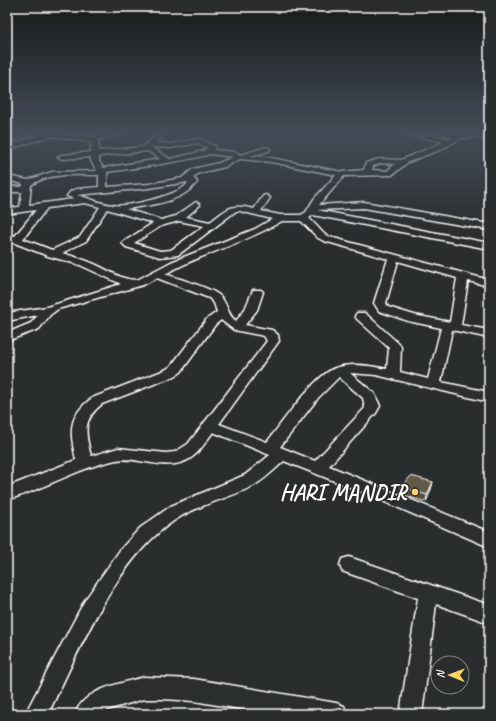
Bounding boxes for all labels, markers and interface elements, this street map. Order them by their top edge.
place label: HARI MANDIR [280,478,409,507]
marker: HARI MANDIR [410,487,420,497]
north arrow [430,655,470,695]
text: N [433,669,447,678]

